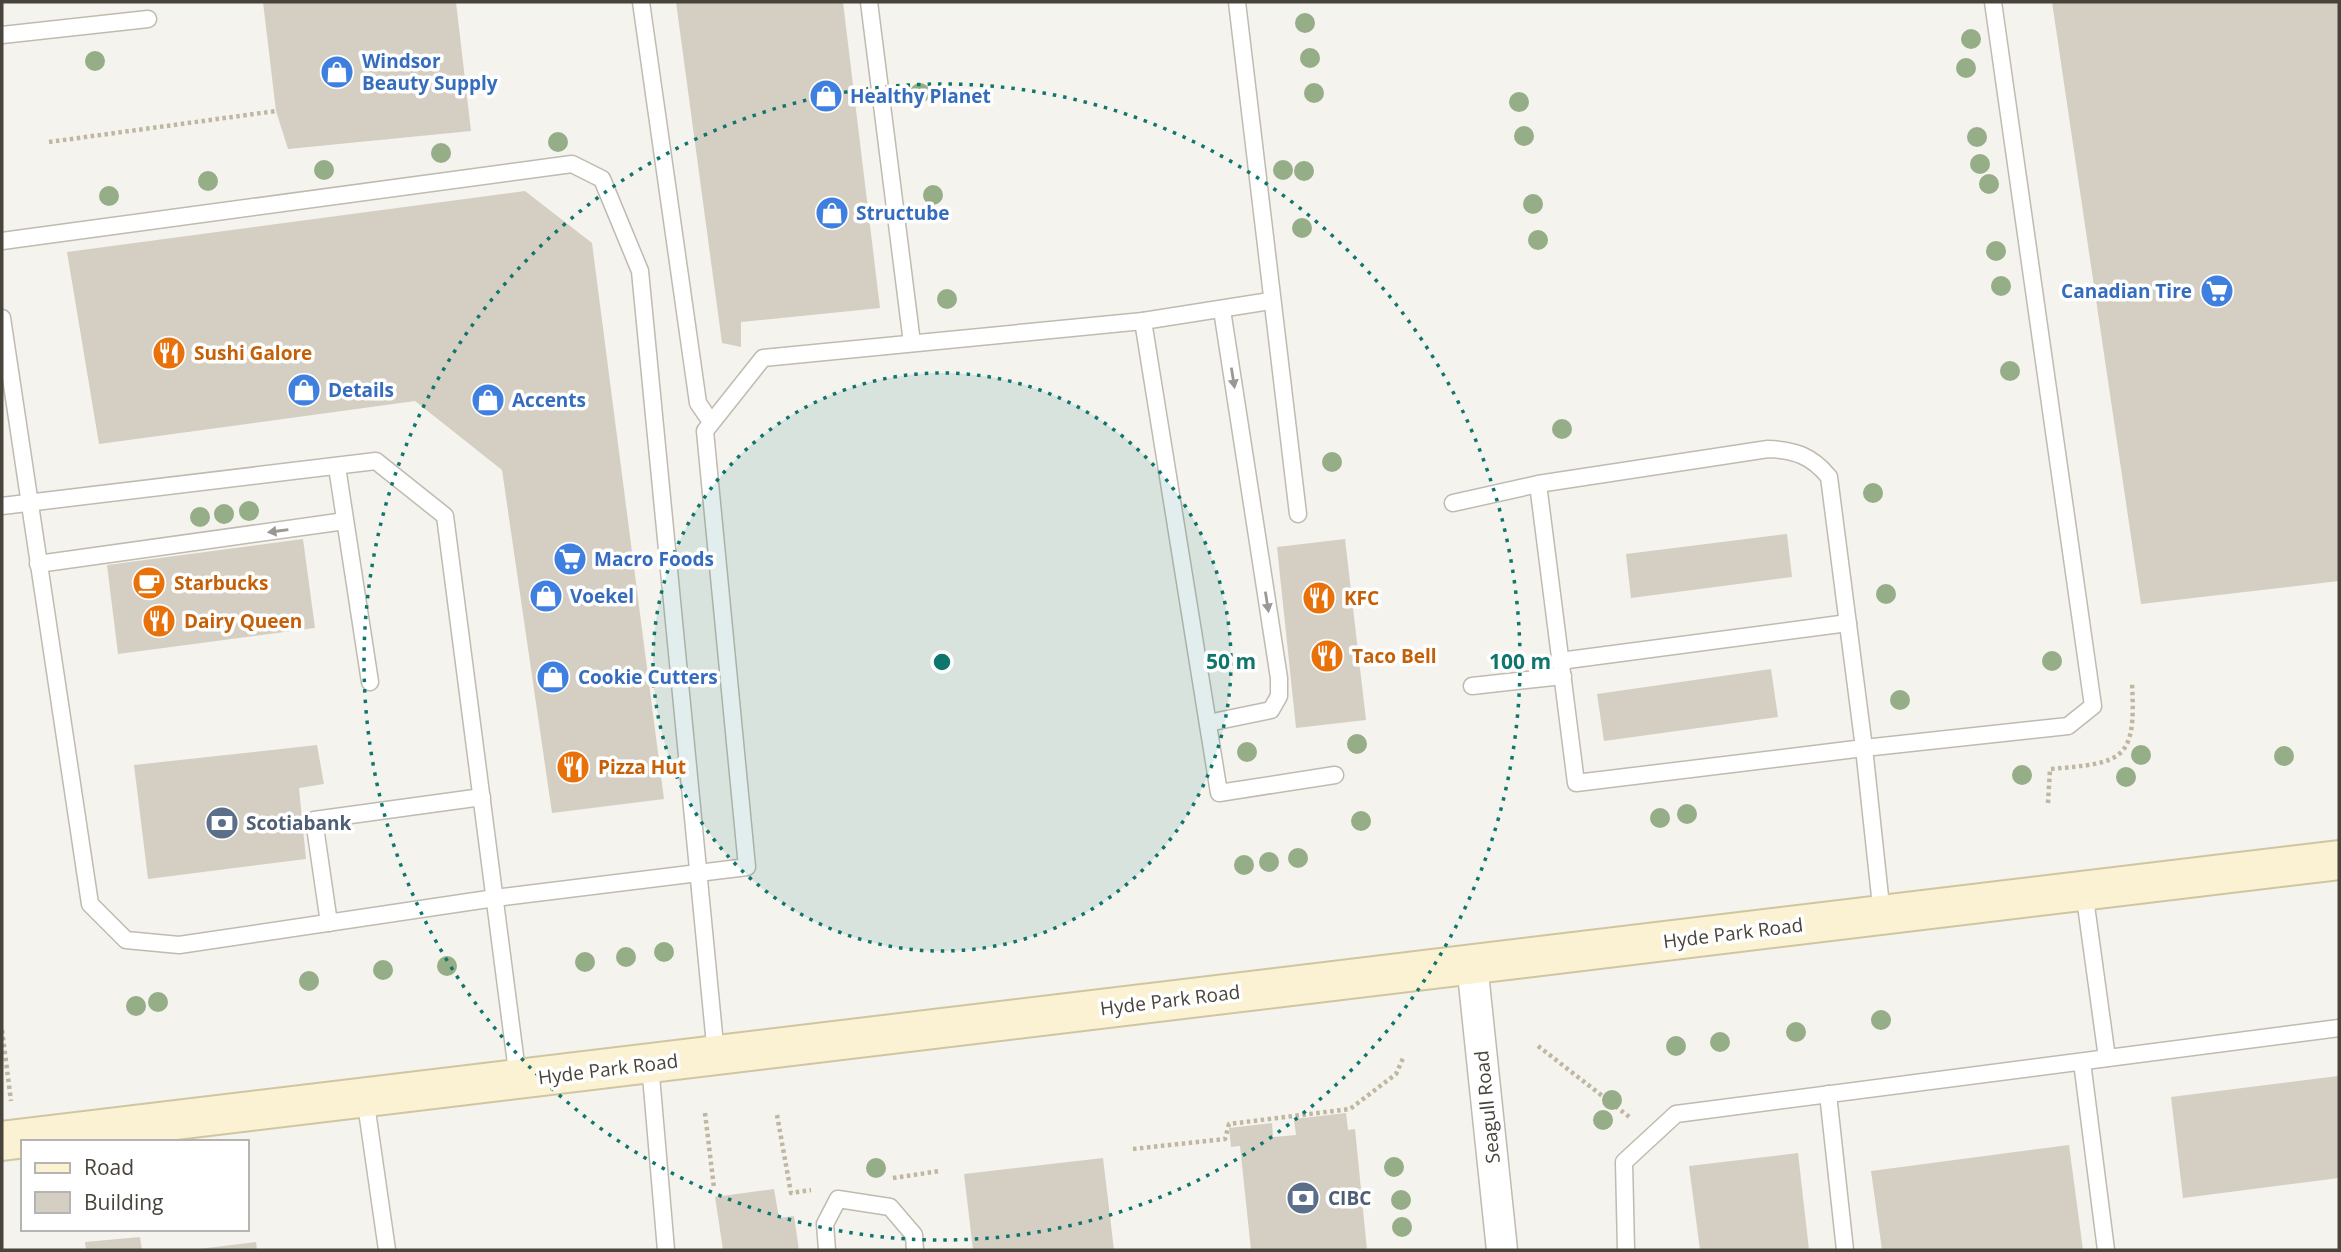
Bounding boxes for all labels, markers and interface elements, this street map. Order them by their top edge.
place label: Windsor Beauty Supply [362,48,498,96]
shop icon: Windsor Beauty Supply [318,53,356,91]
shop icon: Healthy Planet [807,77,845,115]
place label: Healthy Planet [850,83,991,109]
shop icon: Structube [813,194,851,232]
place label: Structube [856,200,950,226]
supermarket icon: Canadian Tire [2198,272,2236,310]
place label: Canadian Tire [2061,278,2192,304]
restaurant icon: Sushi Galore [150,334,188,372]
place label: Sushi Galore [194,340,312,366]
one-way arrow [1228,367,1239,389]
shop icon: Details [285,371,323,409]
place label: Details [328,377,394,403]
shop icon: Accents [469,381,507,419]
place label: Accents [512,387,586,413]
one-way arrow [267,525,289,536]
supermarket icon: Macro Foods [551,540,589,578]
place label: Macro Foods [594,546,714,572]
cafe icon: Starbucks [130,564,168,602]
place label: Starbucks [174,570,268,596]
shop icon: Voekel [527,577,565,615]
restaurant icon: KFC [1300,579,1338,617]
place label: Voekel [570,583,634,609]
place label: KFC [1344,585,1379,611]
one-way arrow [1262,592,1273,614]
restaurant icon: Dairy Queen [140,602,178,640]
place label: Dairy Queen [184,608,302,634]
restaurant icon: Taco Bell [1308,637,1346,675]
place label: Taco Bell [1352,643,1437,669]
text: 50 m [1206,647,1256,675]
text: 100 m [1489,647,1551,675]
centre of rings [930,650,954,674]
shop icon: Cookie Cutters [534,658,572,696]
place label: Cookie Cutters [578,664,718,690]
restaurant icon: Pizza Hut [554,748,592,786]
place label: Pizza Hut [598,754,686,780]
bank icon: Scotiabank [203,804,241,842]
place label: Scotiabank [246,810,352,836]
street label: Hyde Park Road [1662,912,1804,954]
street label: Hyde Park Road [1099,979,1241,1021]
street label: Hyde Park Road [537,1048,679,1090]
street label: Seagull Road [1468,1049,1506,1165]
legend [21,1140,248,1231]
text: Road [84,1153,134,1181]
bank icon: CIBC [1284,1179,1322,1217]
place label: CIBC [1328,1185,1371,1211]
text: Building [84,1188,163,1216]

